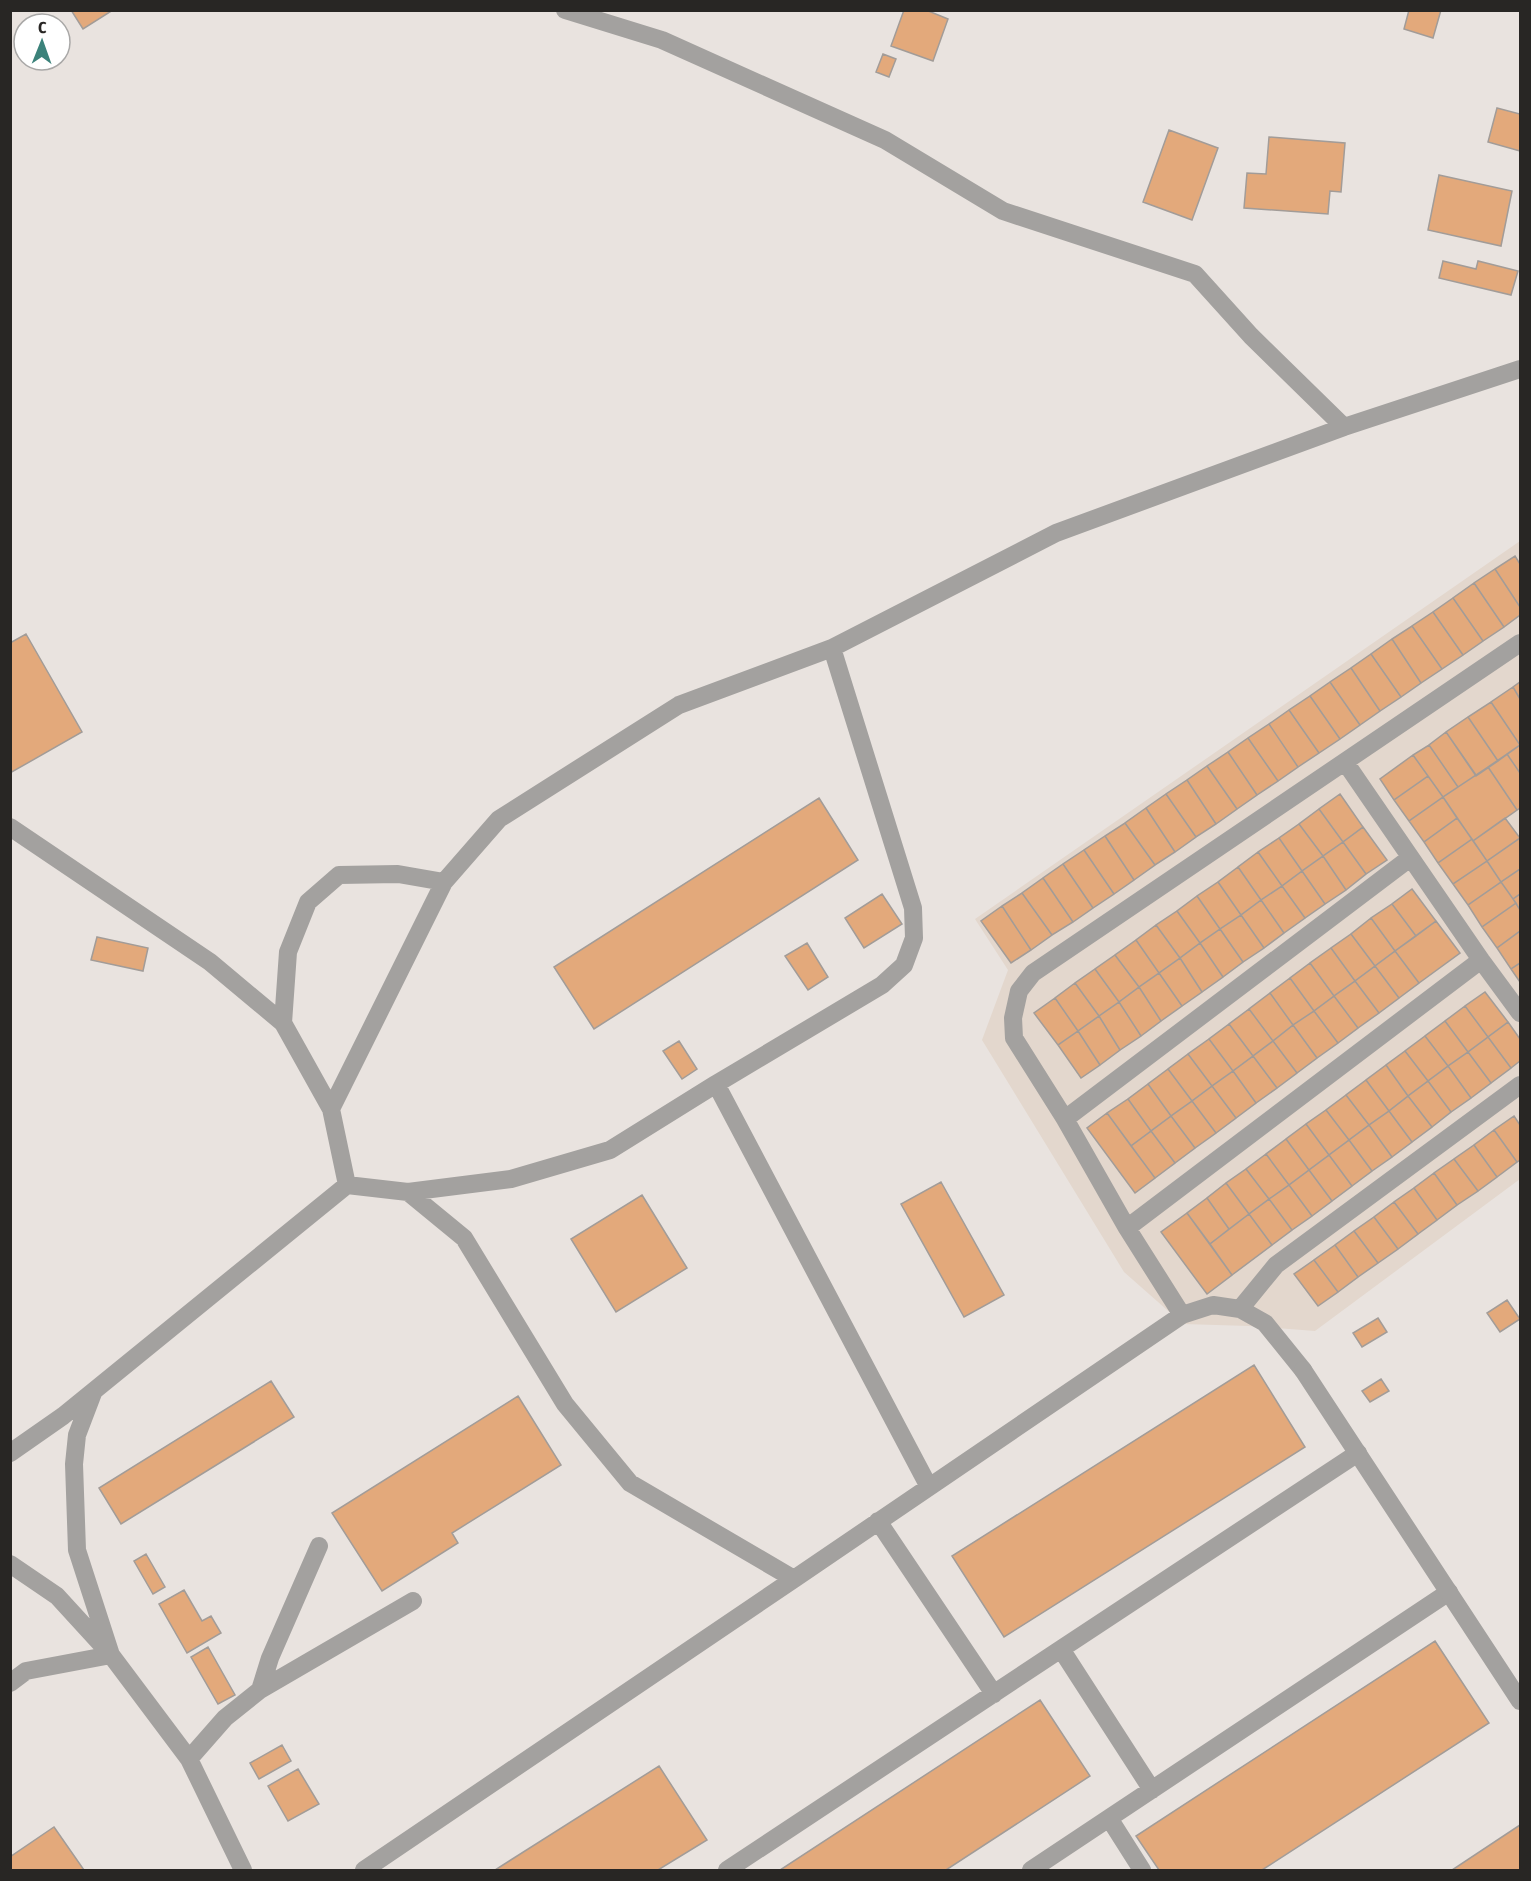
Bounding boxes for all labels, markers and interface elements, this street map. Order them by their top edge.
north arrow [12,12,72,72]
text: С [38,18,47,37]

